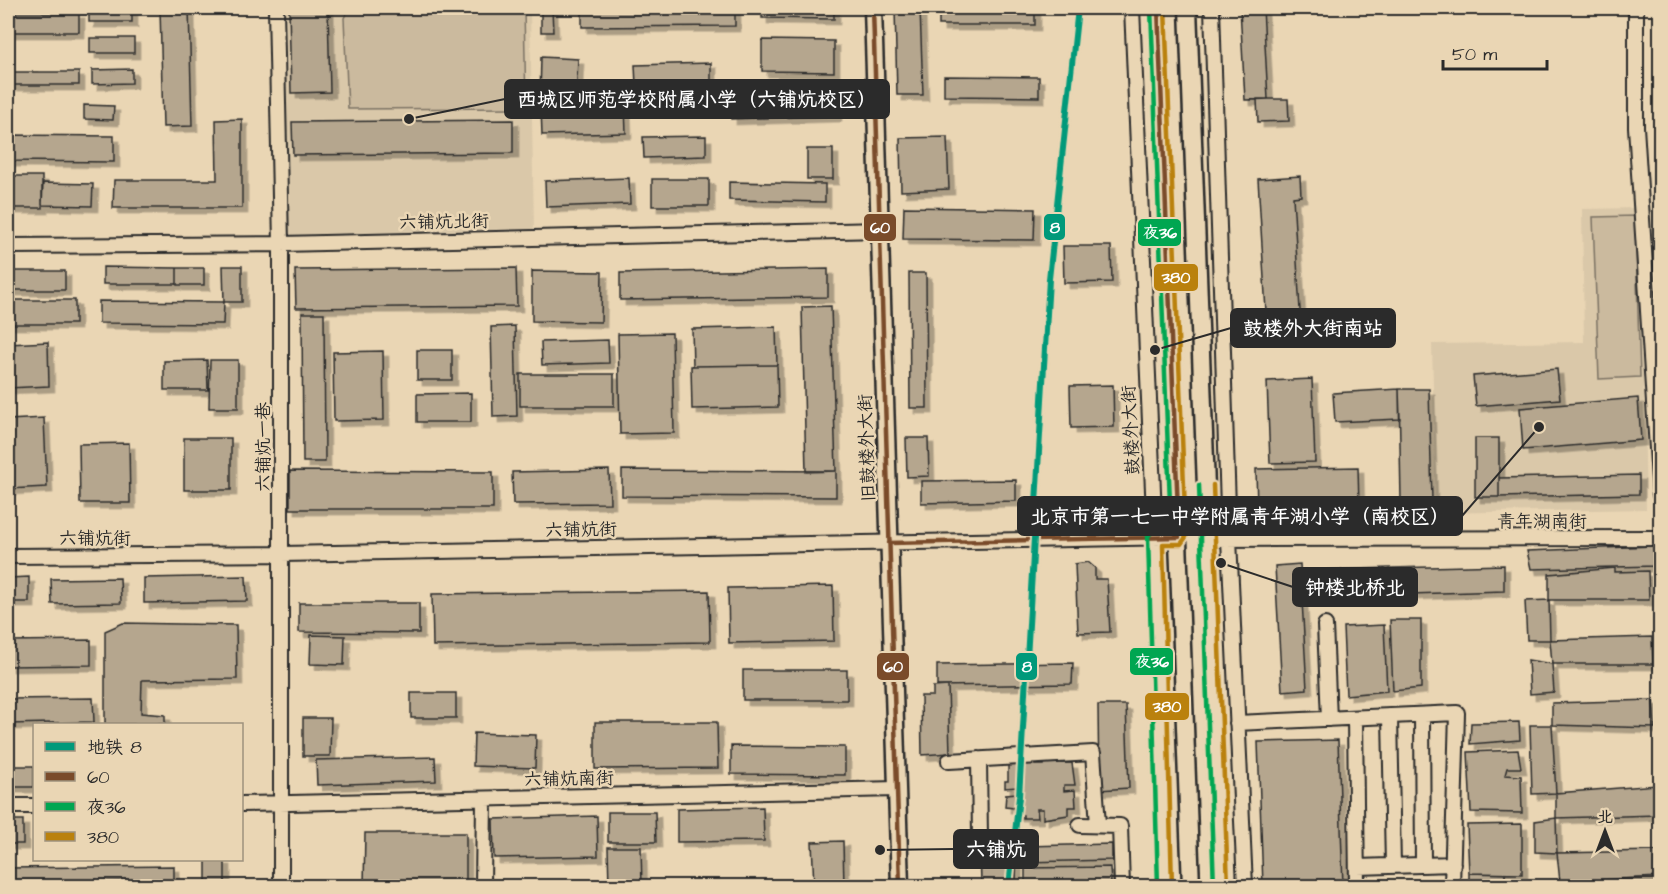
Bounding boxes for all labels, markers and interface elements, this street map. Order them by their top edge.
scale bar [1443,33,1546,71]
text: 50 m [1452,42,1497,67]
callout: 西城区师范学校附属小学（六铺炕校区） [505,80,889,118]
text: 西城区师范学校附属小学（六铺炕校区） [517,86,877,114]
street label: 六铺炕北街 [399,209,489,235]
line badge: 60 [863,213,897,242]
line badge: 8 [1043,213,1066,241]
text: 60 [870,217,890,239]
text: 8 [1050,217,1061,239]
line badge: 夜36 [1137,218,1182,247]
text: 夜36 [1143,222,1177,244]
line badge: 380 [1153,263,1199,292]
text: 380 [1161,267,1190,289]
callout: 鼓楼外大街南站 [1231,309,1395,347]
text: 鼓楼外大街南站 [1243,315,1383,343]
street label: 鼓楼外大街 [1116,384,1146,476]
street label: 旧鼓楼外大街 [853,394,881,502]
street label: 六铺炕一巷 [251,402,276,492]
callout: 北京市第一七一中学附属青年湖小学（南校区） [1018,497,1462,535]
text: 北京市第一七一中学附属青年湖小学（南校区） [1030,503,1450,531]
street label: 青年湖南街 [1497,509,1587,534]
street label: 六铺炕街 [545,517,617,543]
street label: 六铺炕街 [59,526,131,551]
callout: 钟楼北桥北 [1293,568,1417,606]
text: 钟楼北桥北 [1305,574,1405,602]
line badge: 夜36 [1129,647,1174,676]
text: 夜36 [1135,651,1169,673]
line badge: 60 [876,652,910,681]
line badge: 8 [1015,652,1038,681]
text: 60 [883,656,903,678]
text: 8 [1022,656,1033,678]
line badge: 380 [1144,692,1190,721]
text: 380 [1152,696,1181,718]
legend [33,723,243,861]
text: 地铁 8 [87,735,142,760]
text: 60 [87,765,110,790]
street label: 六铺炕南街 [524,766,614,792]
text: 夜36 [87,795,125,820]
north arrow [1575,801,1635,861]
text: 北 [1597,806,1613,828]
text: 380 [87,825,119,850]
callout: 六铺炕 [954,830,1038,868]
text: 六铺炕 [966,836,1026,864]

